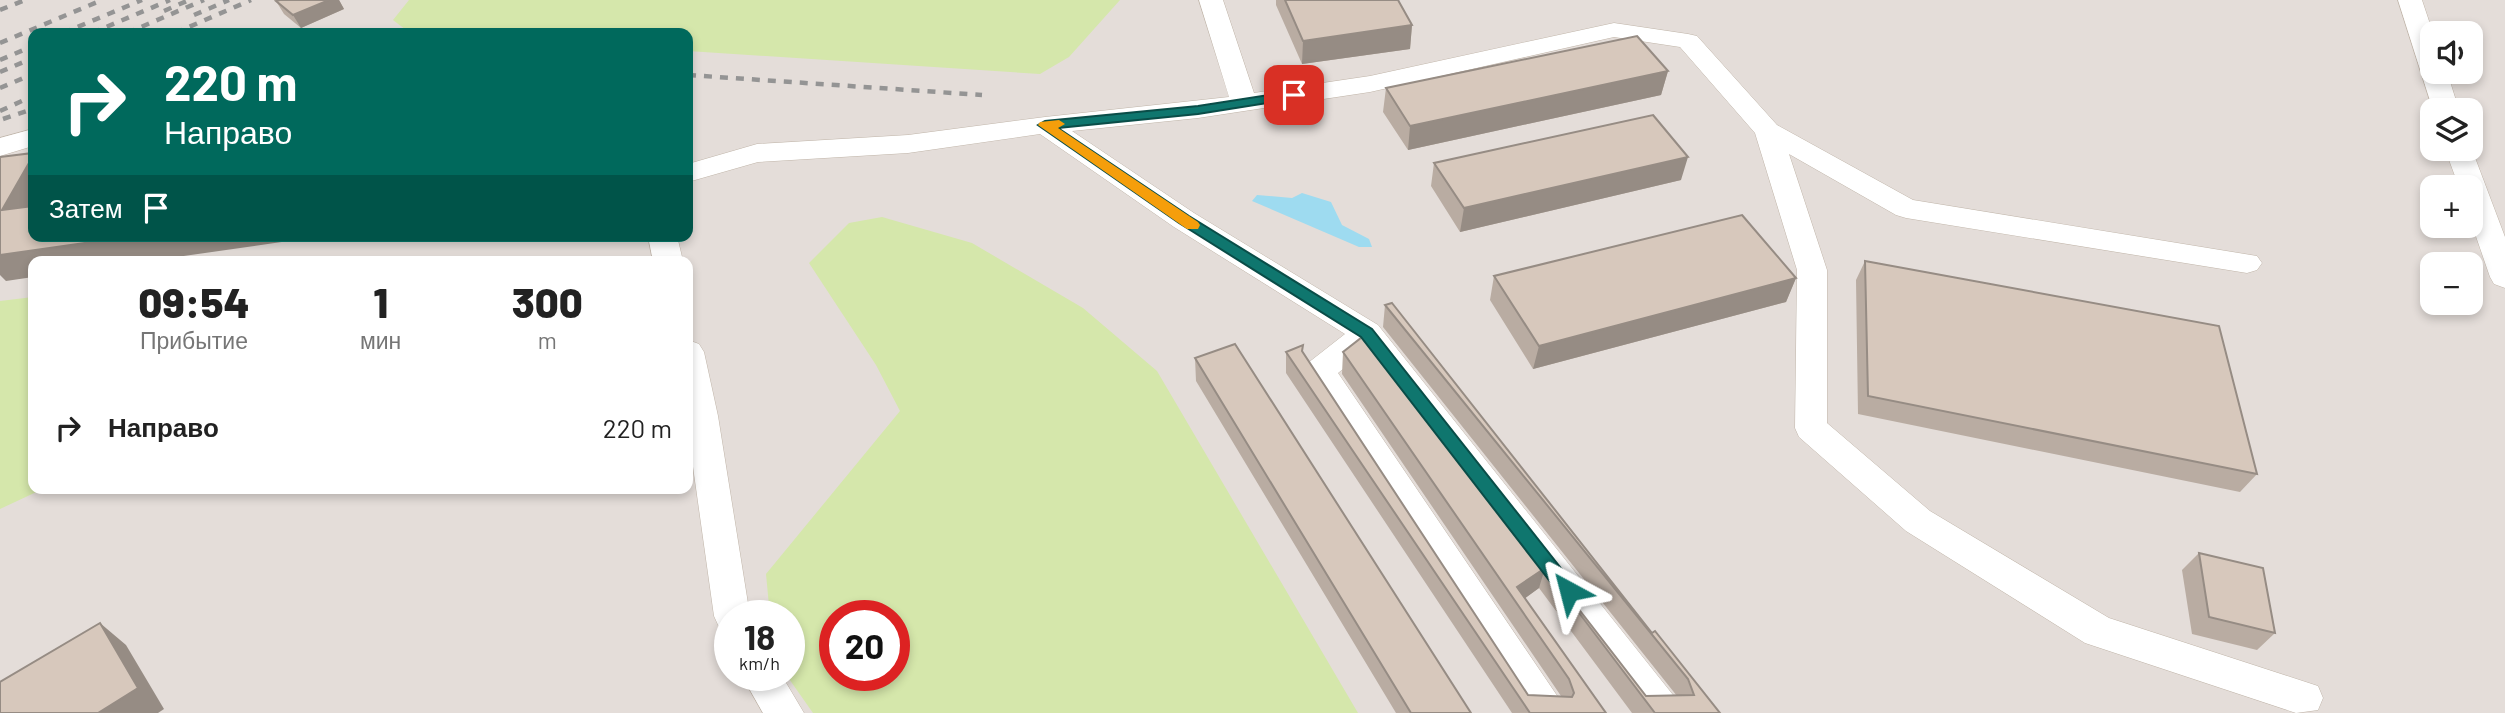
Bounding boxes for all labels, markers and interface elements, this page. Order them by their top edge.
map controls [2420,21,2483,315]
button: sound [2420,21,2483,84]
text: 220 m [164,52,298,111]
icon: right [49,56,140,147]
pin [1264,65,1324,125]
icon: arrive [1275,76,1313,114]
button: layers [2420,98,2483,161]
text: Направо [164,112,292,150]
button: + [2420,175,2483,238]
icon: arrive [137,189,175,227]
text: Затем [49,192,123,223]
button: − [2420,252,2483,315]
text: 09:54 [138,276,250,326]
text: 1 [373,276,388,326]
text: 300 [512,276,583,326]
text: Прибытие [140,326,248,354]
text: мин [360,326,401,354]
text: m [538,326,557,354]
icon: right [49,409,87,447]
text: Направо [108,411,219,442]
text: 220 m [603,412,672,443]
position arrow [1532,554,1606,628]
speed limit sign: 20 [819,600,910,691]
text: 18 [744,615,775,657]
text: km/h [739,652,780,674]

